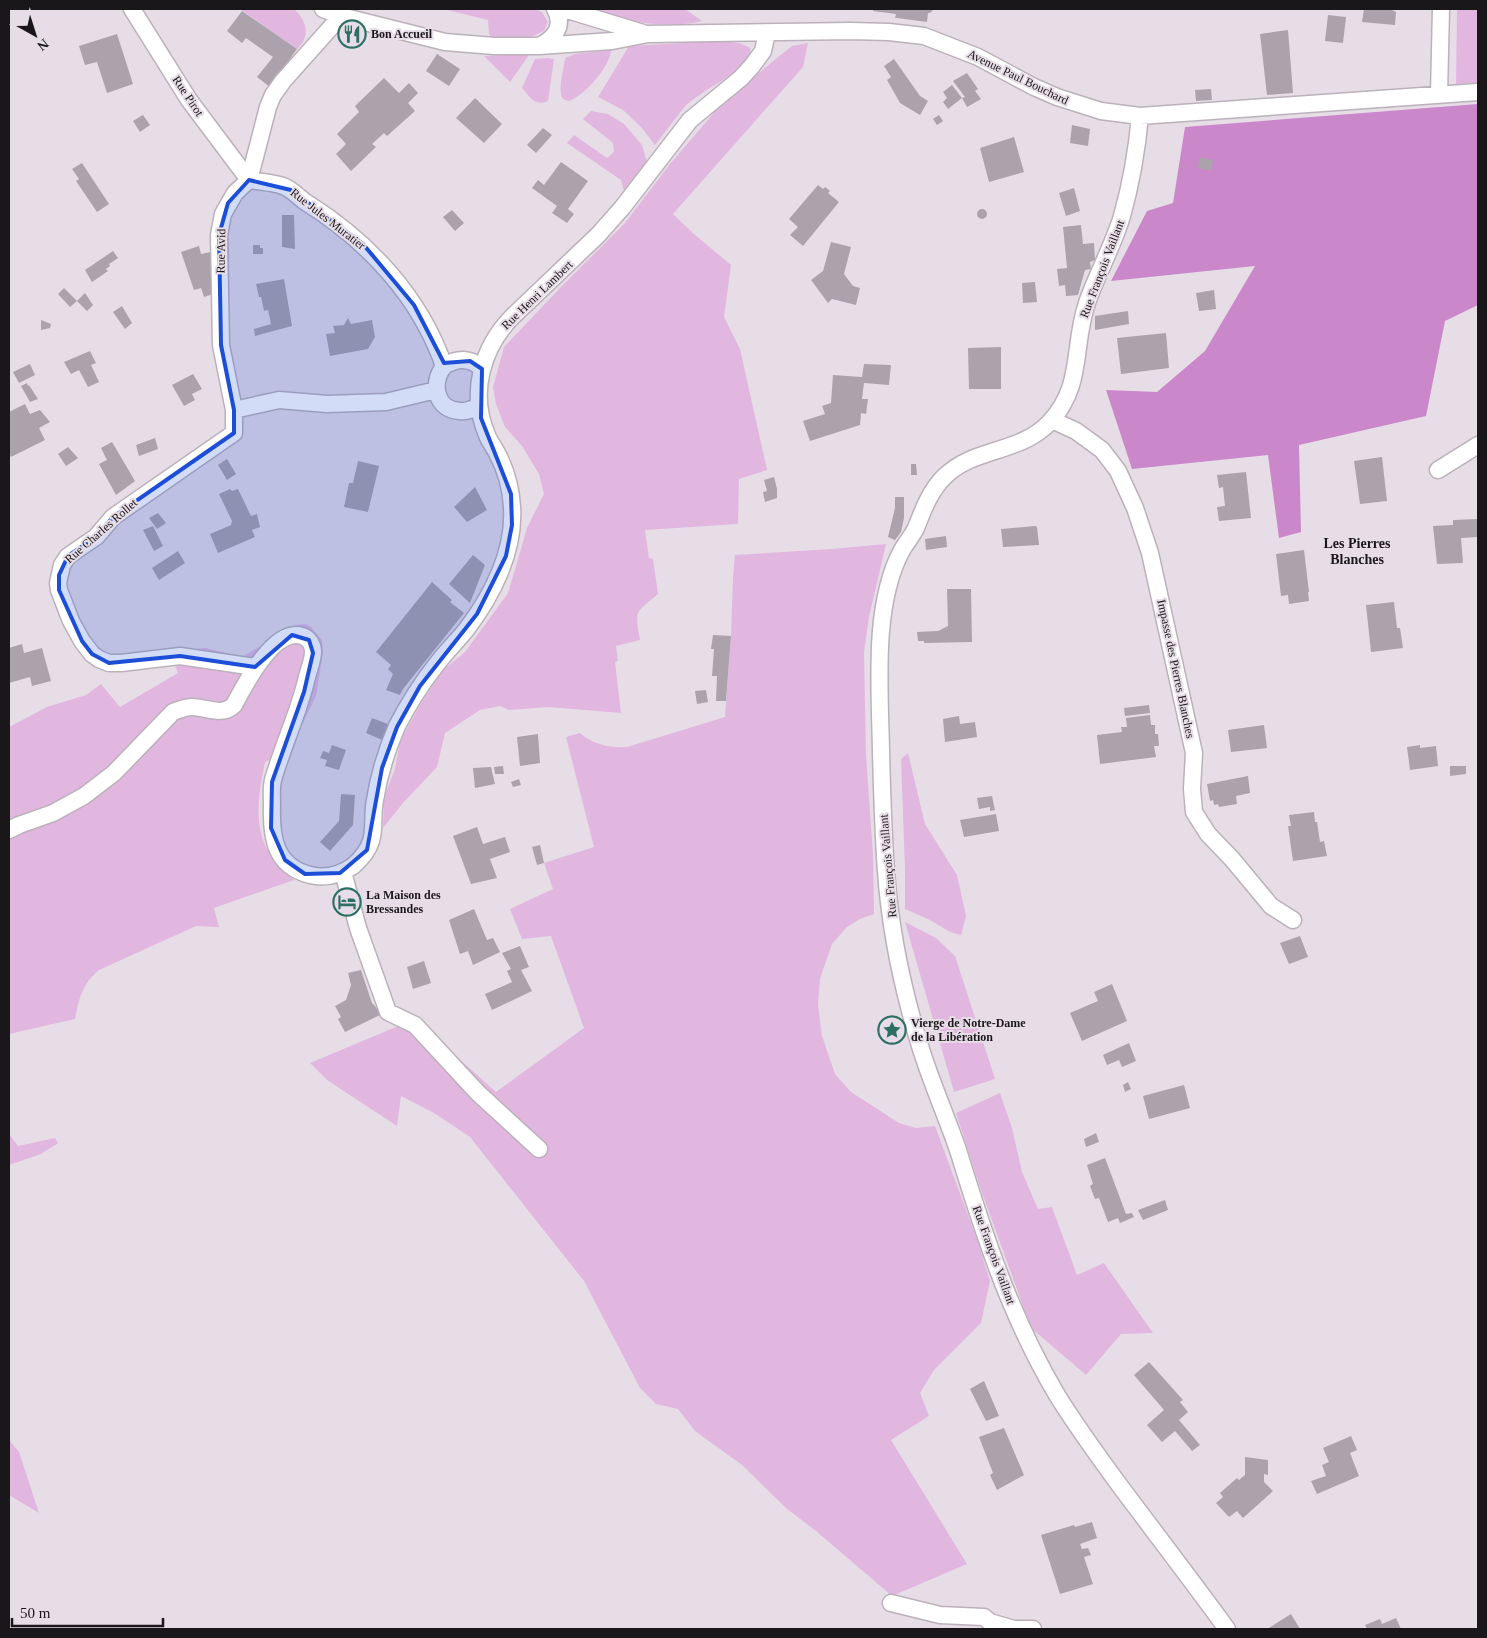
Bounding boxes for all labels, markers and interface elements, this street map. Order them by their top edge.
north arrow [10,10,60,60]
restaurant icon: Bon Accueil [337,19,367,49]
place label: Bon Accueil [371,27,433,41]
text: N [34,36,52,54]
street label: Avenue Paul Bouchard [965,47,1071,107]
street label: Rue Pirot [169,73,207,119]
street label: Rue Jules Muratier [288,185,368,253]
street label: Rue François Vaillant [1077,217,1127,320]
street label: Rue Avid [214,228,228,274]
street label: Rue Henri Lambert [499,257,576,332]
street label: Rue Charles Rollet [62,495,141,566]
district label: Les Pierres Blanches [1324,536,1391,567]
street label: Impasse des Pierres Blanches [1154,598,1198,740]
street label: Rue François Vaillant [876,813,899,918]
hotel icon: La Maison des Bressandes [332,887,362,917]
place label: La Maison des Bressandes [366,888,441,916]
place icon: Vierge de Notre-Dame de la Libération [877,1015,907,1045]
place label: Vierge de Notre-Dame de la Libération [911,1016,1026,1044]
street label: Rue François Vaillant [970,1204,1019,1307]
scale bar [12,1596,164,1628]
text: 50 m [20,1605,51,1621]

